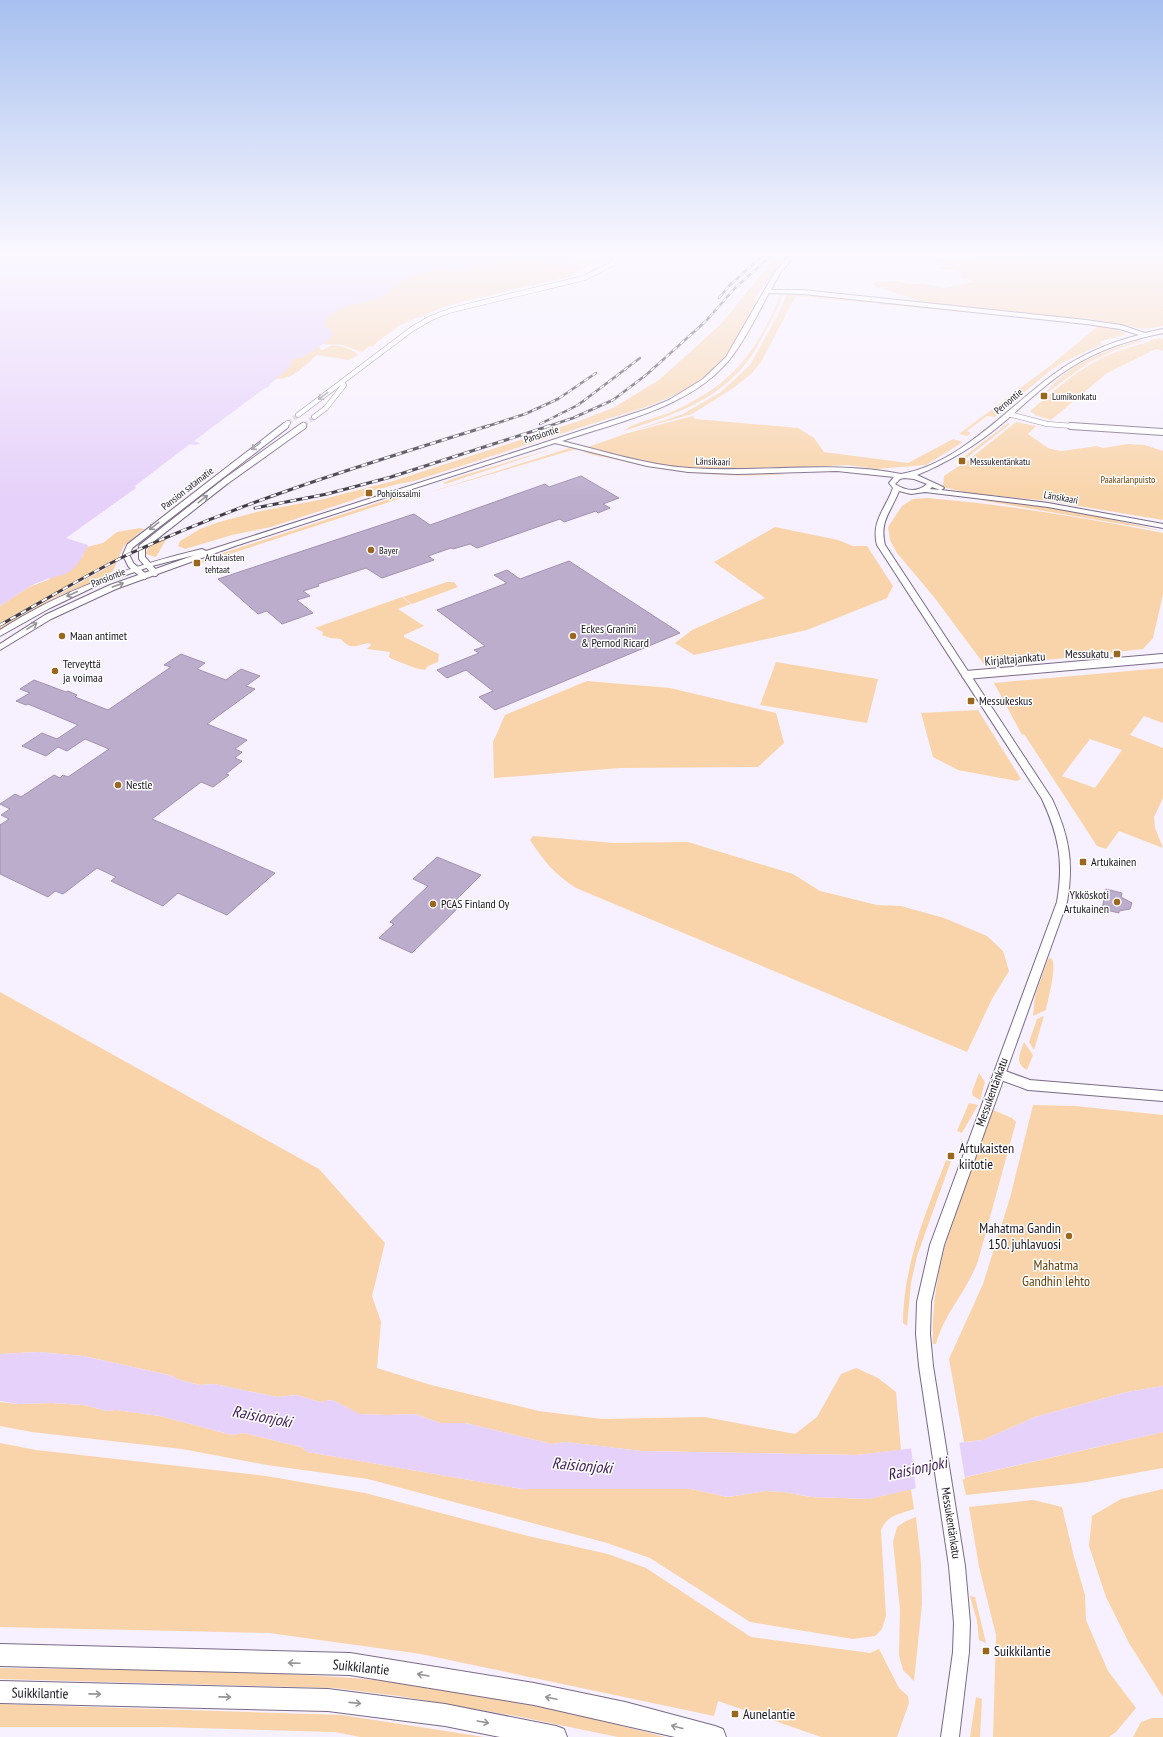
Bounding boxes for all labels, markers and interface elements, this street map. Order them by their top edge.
street label: Pernontie [991,386,1025,417]
place label: Lumikonkatu [1052,390,1097,403]
marker: Lumikonkatu [1039,391,1049,401]
one-way arrow [318,392,329,400]
street label: Pansiontie [522,423,560,446]
one-way arrow [251,442,262,450]
street label: Länsikaari [695,454,731,469]
place label: Messukentänkatu [970,455,1030,468]
marker: Messukentänkatu [957,456,967,466]
street label: Pansion satamatie [159,464,216,513]
park label: Paakarlanpuisto [1101,473,1155,486]
place label: Pohjoissalmi [377,487,420,500]
marker: Pohjoissalmi [364,488,374,498]
street label: Länsikaari [1043,488,1079,507]
one-way arrow [197,495,208,503]
one-way arrow [148,522,159,530]
place label: Bayer [379,544,399,557]
marker: Bayer [366,545,376,555]
place label: Artukaisten tehtaat [205,551,244,576]
marker: Artukaisten tehtaat [192,558,202,568]
street label: Pansiontie [89,565,127,590]
one-way arrow [111,581,123,589]
one-way arrow [66,591,78,598]
one-way arrow [26,621,38,629]
place label: Eckes Granini & Pernod Ricard [581,621,649,650]
place label: Maan antimet [70,628,128,643]
marker: Maan antimet [57,631,67,641]
marker: Eckes Granini & Pernod Ricard [568,631,578,641]
place label: Messukatu [1065,646,1109,661]
street label: Kirjaltajankatu [984,648,1046,669]
marker: Messukatu [1112,649,1122,659]
place label: Terveyttä ja voimaa [63,656,103,685]
marker: Terveyttä ja voimaa [50,666,60,676]
place label: Messukeskus [979,693,1032,708]
marker: Messukeskus [966,696,976,706]
place label: Nestle [126,777,153,792]
marker: Nestle [113,780,123,790]
place label: Artukainen [1091,854,1136,869]
marker: Artukainen [1078,857,1088,867]
place label: Ykköskoti Artukainen [1064,887,1109,916]
place label: PCAS Finland Oy [441,896,510,911]
marker: Ykköskoti Artukainen [1112,897,1122,907]
marker: PCAS Finland Oy [428,899,438,909]
street label: Messukentänkatu [972,1055,1011,1128]
place label: Artukaisten kiitotie [959,1139,1014,1173]
marker: Artukaisten kiitotie [946,1151,956,1161]
place label: Mahatma Gandin 150. juhlavuosi [979,1219,1061,1253]
marker: Mahatma Gandin 150. juhlavuosi [1064,1231,1074,1241]
park label: Mahatma Gandhin lehto [1022,1256,1090,1290]
water label: Raisionjoki [230,1400,296,1432]
water label: Raisionjoki [885,1451,951,1484]
water label: Raisionjoki [551,1452,615,1478]
street label: Messukentänkatu [938,1486,965,1560]
place label: Suikkilantie [994,1642,1051,1660]
marker: Suikkilantie [981,1646,991,1656]
street label: Suikkilantie [332,1655,390,1679]
one-way arrow [288,1659,301,1667]
one-way arrow [417,1671,430,1679]
street label: Suikkilantie [12,1684,69,1702]
one-way arrow [88,1690,101,1698]
one-way arrow [545,1693,558,1701]
one-way arrow [218,1694,231,1701]
one-way arrow [348,1699,361,1707]
place label: Aunelantie [743,1705,796,1723]
marker: Aunelantie [730,1709,740,1719]
one-way arrow [476,1718,489,1726]
one-way arrow [671,1723,684,1730]

